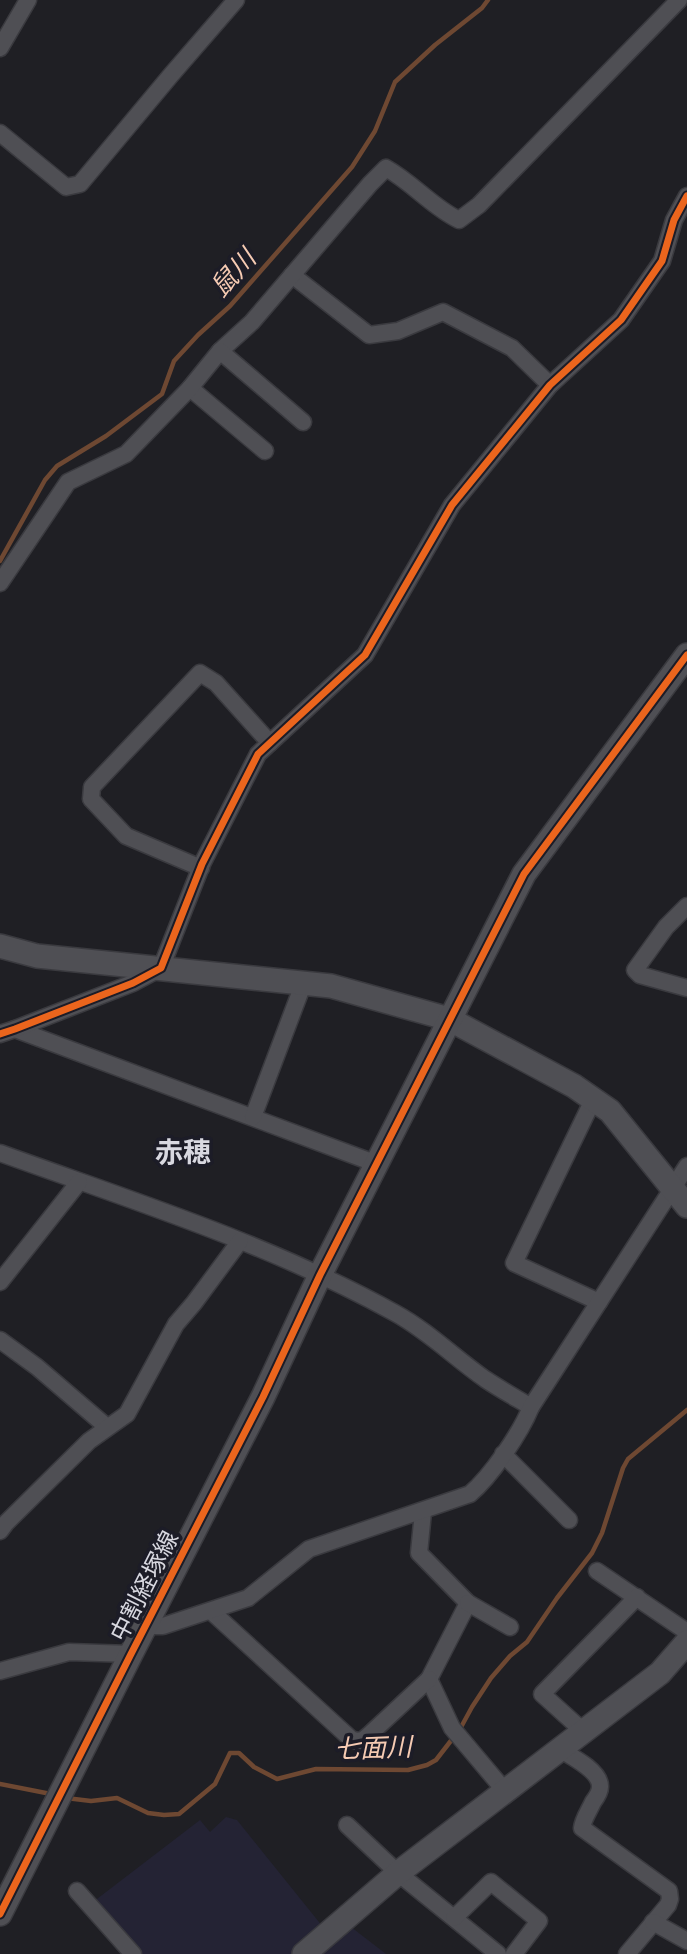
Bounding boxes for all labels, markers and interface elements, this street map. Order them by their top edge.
water label: 鼠川 [204,241,264,302]
district label: 赤穂 [155,1137,211,1168]
street label: 中割経塚線 [105,1526,183,1646]
water label: 七面川 [333,1732,415,1764]

